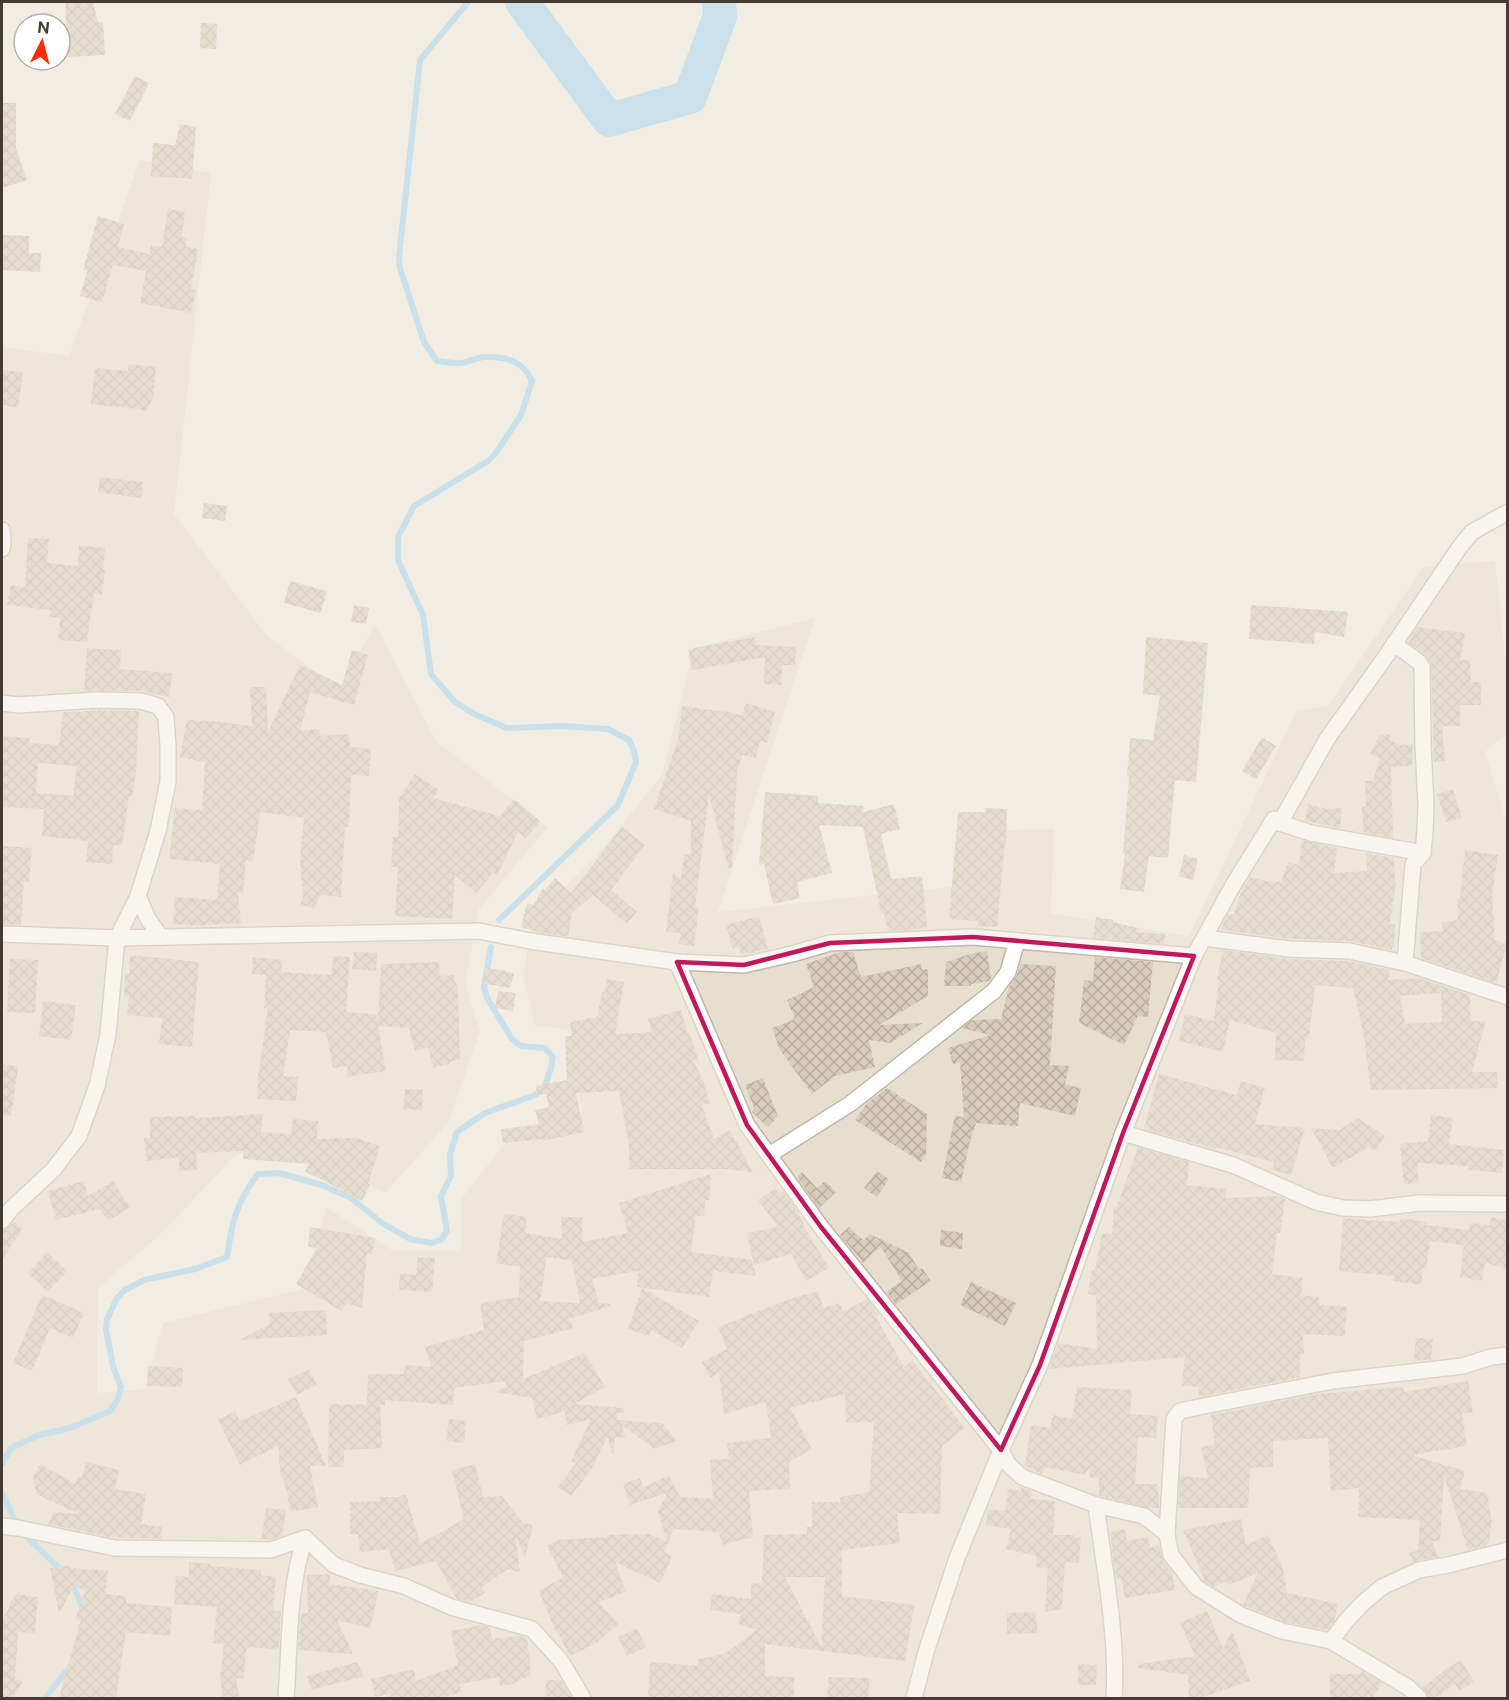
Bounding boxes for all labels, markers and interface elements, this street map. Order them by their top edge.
north arrow [12,12,72,72]
text: N [36,17,51,38]

